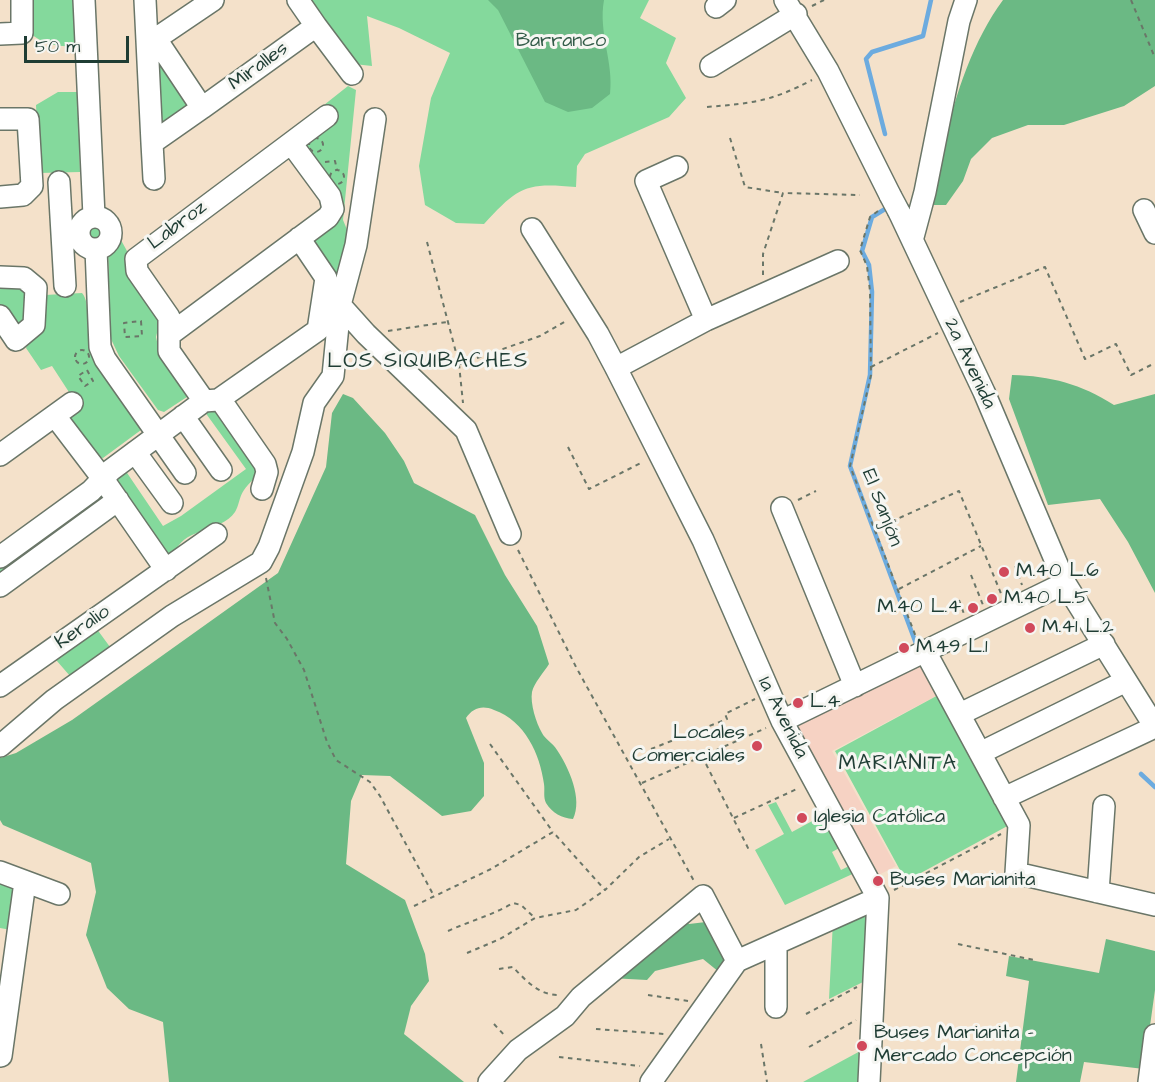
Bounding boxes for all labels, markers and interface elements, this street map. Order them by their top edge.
scale bar [27,24,132,62]
park label: Barranco [516,30,606,54]
text: 50 m [35,34,80,59]
street label: Miralles [224,37,294,97]
street label: Labroz [144,196,212,256]
street label: 2a Avenida [938,315,1000,413]
district label: LOS SIQUIBACHES [327,350,529,376]
street label: El Sanjón [855,466,907,550]
place label: M.40 L.6 [1016,560,1099,584]
marker: M.40 L.6 [997,565,1011,579]
place label: M.40 L.5 [1004,587,1088,611]
marker: M.40 L.5 [985,592,999,606]
place label: M.40 L.4 [877,596,961,620]
street label: Keralio [51,601,115,655]
marker: M.40 L.4 [966,601,980,615]
place label: M.41 L.2 [1042,616,1114,640]
marker: M.41 L.2 [1023,621,1037,635]
place label: M.49 L.1 [916,636,988,660]
marker: M.49 L.1 [897,641,911,655]
street label: 1a Avenida [751,673,813,763]
place label: L.4 [810,691,840,715]
marker: L.4 [791,696,805,710]
place label: Locales Comerciales [632,722,745,769]
marker: Locales Comerciales [750,739,764,753]
district label: MARIANITA [839,752,957,778]
place label: Iglesia Católica [814,806,945,830]
marker: Iglesia Católica [795,811,809,825]
place label: Buses Marianita [890,869,1036,893]
marker: Buses Marianita [871,874,885,888]
place label: Buses Marianita - Mercado Concepción [874,1022,1072,1069]
marker: Buses Marianita - Mercado Concepción [855,1039,869,1053]

